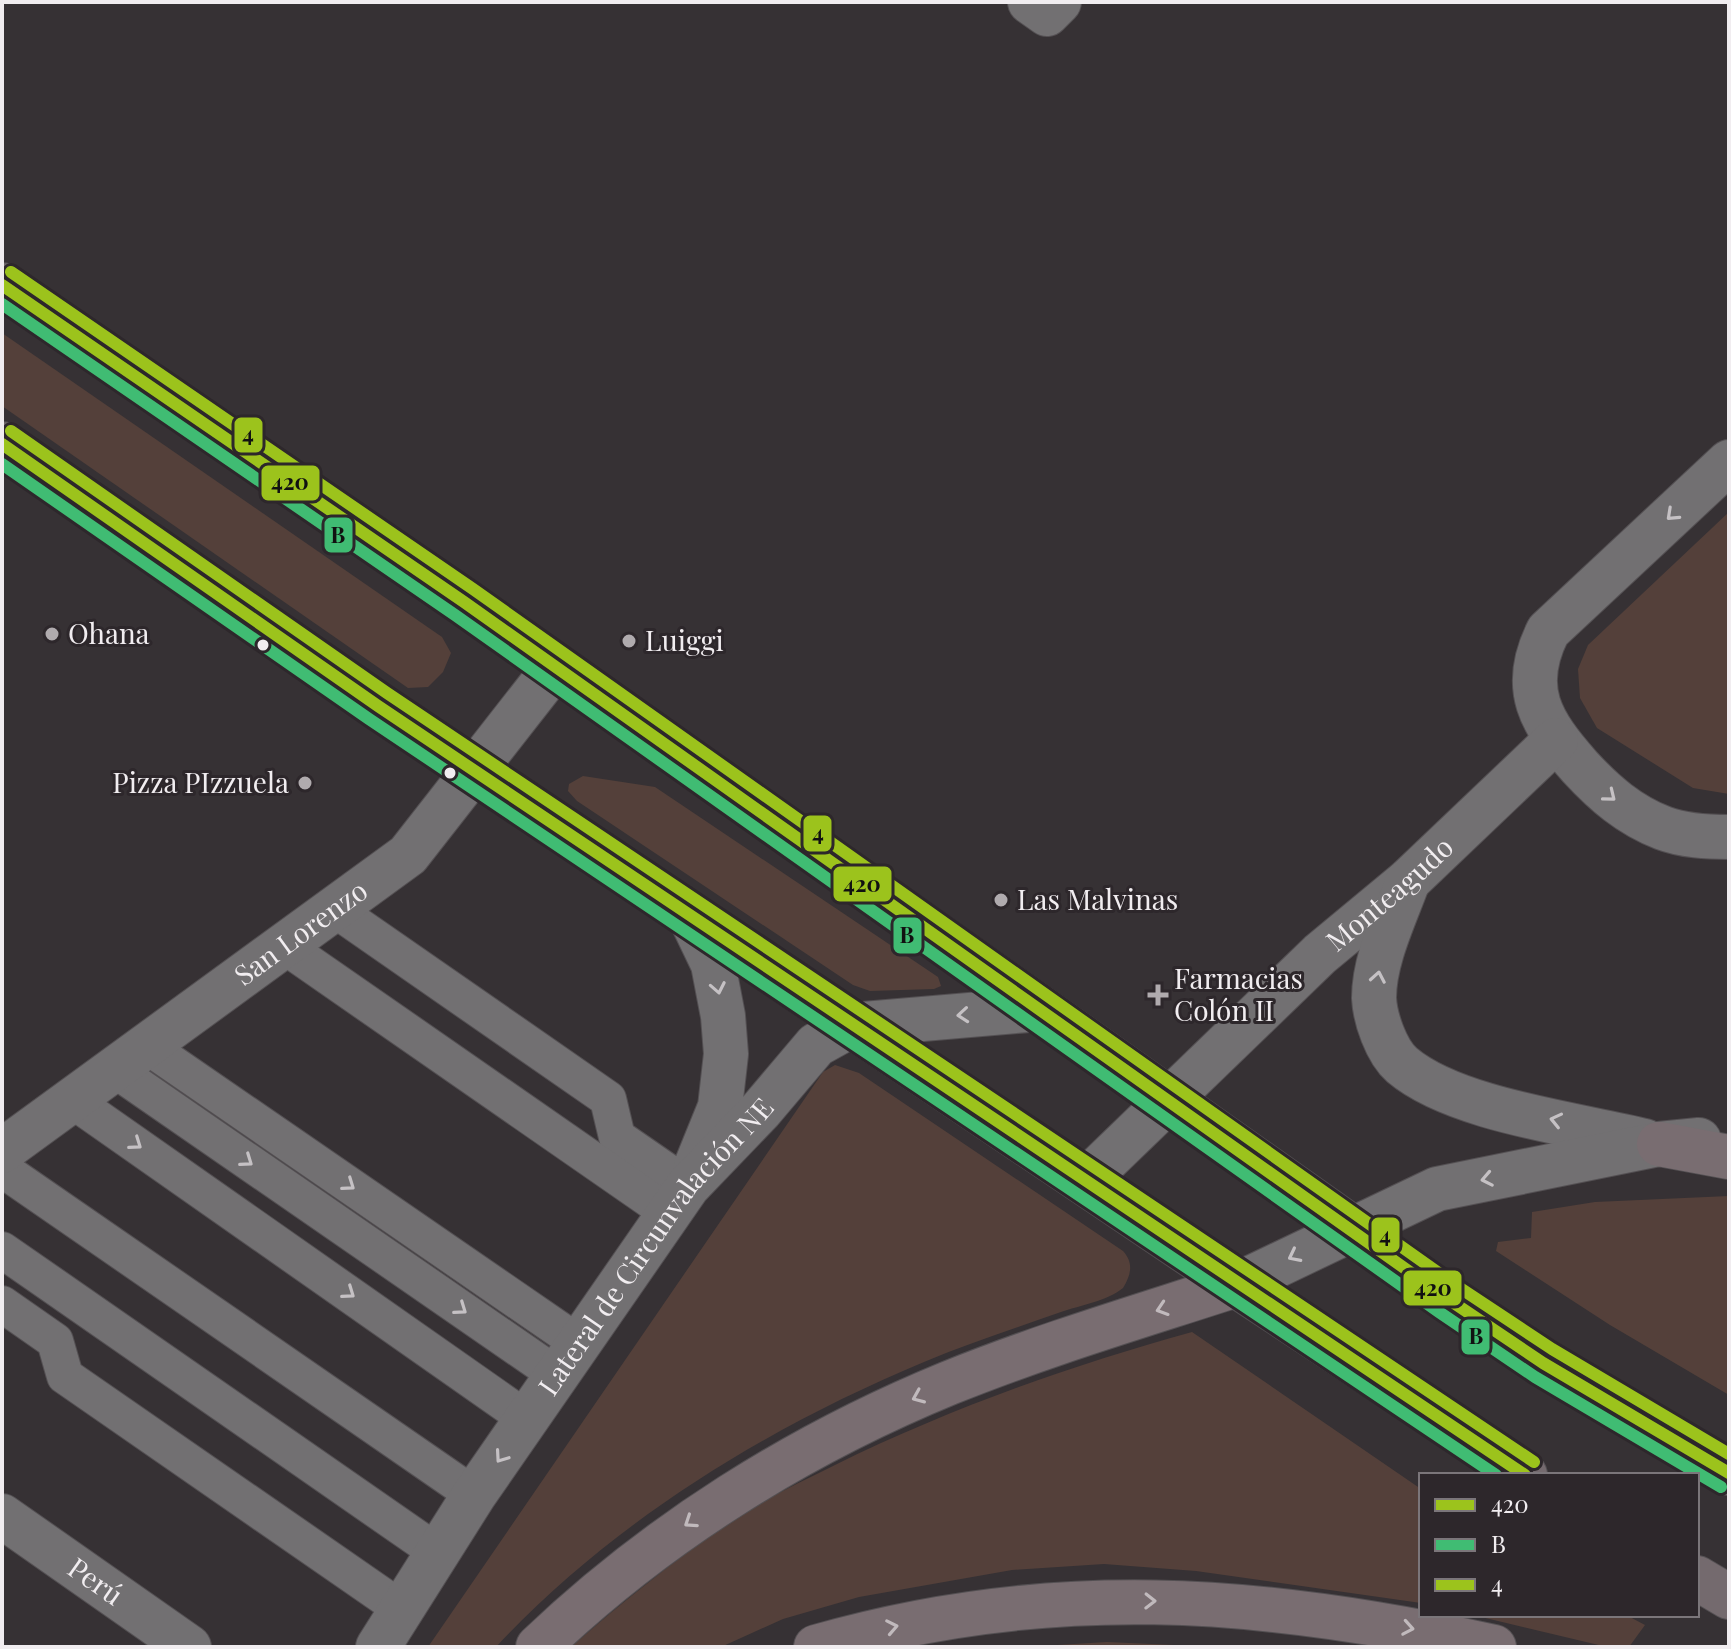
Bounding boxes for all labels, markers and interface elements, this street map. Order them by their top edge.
line badge: 4 [233,416,264,454]
text: 4 [242,418,254,448]
line badge: 420 [260,464,321,502]
text: 420 [271,466,309,496]
one-way arrow [1667,506,1681,521]
line badge: B [323,516,354,554]
text: B [331,519,346,549]
place label: Ohana [68,614,150,651]
place label: Luiggi [645,621,724,658]
marker: Ohana [43,625,61,643]
marker: Luiggi [620,632,638,650]
unlabelled marker [255,637,271,653]
place label: Pizza PIzzuela [112,763,289,800]
unlabelled marker [442,765,458,781]
marker: Pizza PIzzuela [296,774,314,792]
one-way arrow [1600,786,1615,801]
line badge: 4 [802,814,833,853]
text: 4 [812,817,824,847]
street label: Monteagudo [1318,828,1460,958]
line badge: 420 [832,865,893,903]
text: 420 [843,868,881,898]
street label: San Lorenzo [226,871,374,993]
place label: Las Malvinas [1017,880,1178,917]
marker: Las Malvinas [992,891,1010,909]
line badge: B [892,916,923,955]
text: B [900,919,915,949]
place label: Farmacias Colón II [1174,959,1303,1028]
one-way arrow [1369,970,1386,984]
one-way arrow [709,981,726,994]
marker: Farmacias Colón II [1149,986,1167,1004]
one-way arrow [956,1007,969,1024]
street label: Lateral de Circunvalación NE [529,1089,781,1402]
one-way arrow [1549,1112,1563,1129]
one-way arrow [127,1134,141,1149]
one-way arrow [238,1151,252,1166]
one-way arrow [1480,1170,1494,1187]
one-way arrow [341,1175,355,1190]
line badge: 4 [1370,1216,1401,1254]
text: 4 [1379,1219,1391,1249]
one-way arrow [1287,1246,1302,1262]
line badge: 420 [1402,1269,1463,1307]
text: 420 [1414,1272,1452,1302]
one-way arrow [341,1283,355,1298]
one-way arrow [452,1299,467,1314]
one-way arrow [1156,1300,1170,1316]
line badge: B [1460,1318,1491,1356]
text: B [1469,1320,1484,1350]
one-way arrow [912,1387,926,1403]
one-way arrow [496,1449,510,1463]
legend [1419,1473,1699,1617]
text: 420 [1491,1487,1529,1519]
one-way arrow [685,1512,699,1527]
text: B [1491,1527,1506,1559]
street label: Perú [61,1548,131,1612]
text: 4 [1491,1567,1503,1599]
one-way arrow [1144,1593,1157,1610]
one-way arrow [884,1619,898,1636]
one-way arrow [1401,1619,1415,1636]

